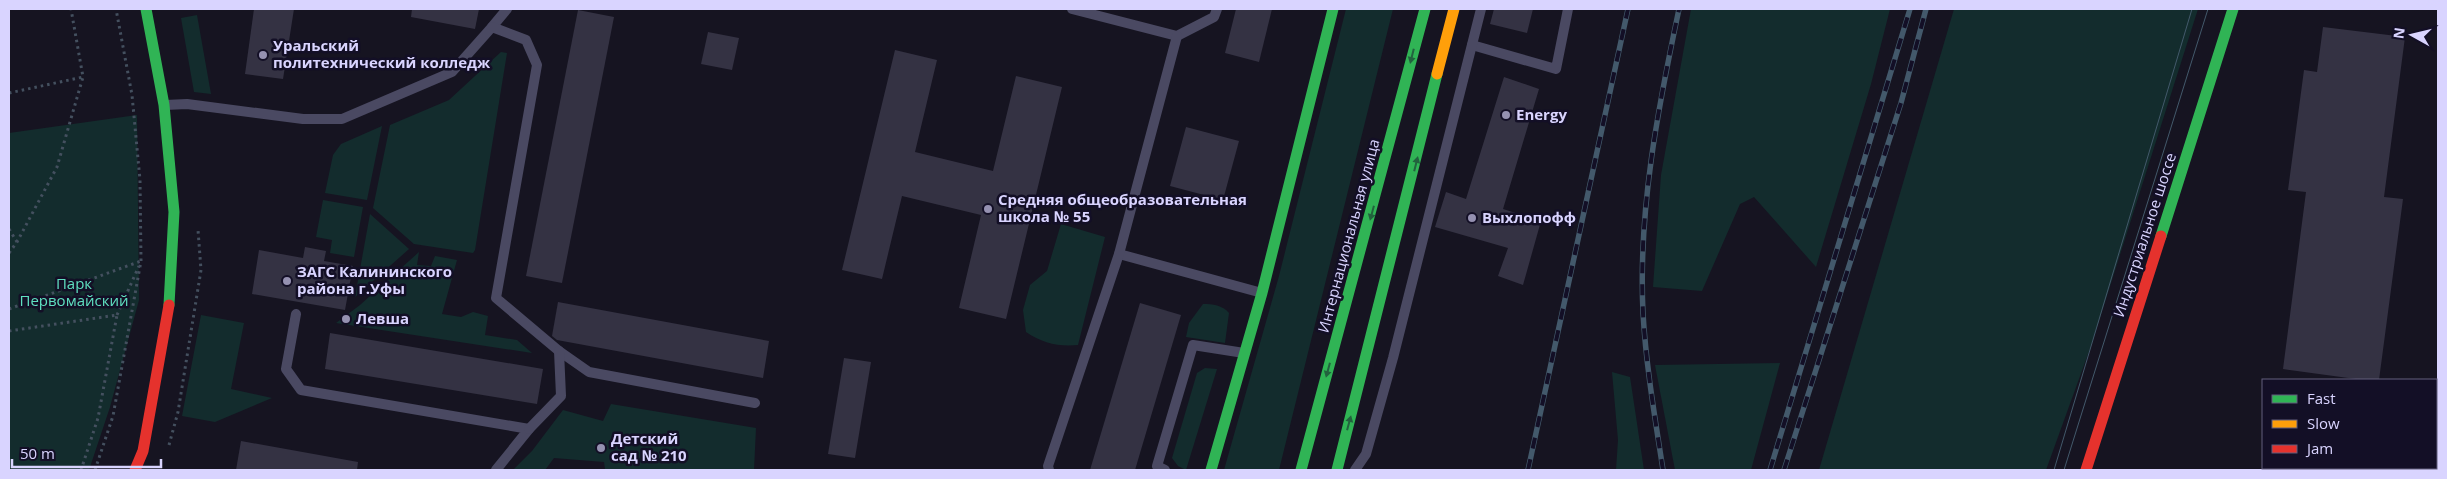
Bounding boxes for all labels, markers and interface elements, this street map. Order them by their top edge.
north arrow [2387,10,2437,60]
text: N [2388,26,2409,40]
place label: Уральский политехнический колледж [273,35,491,72]
one-way arrow [1408,48,1416,63]
marker: Уральский политехнический колледж [257,49,269,61]
place label: Energy [1516,104,1567,124]
marker: Energy [1500,109,1512,121]
street label: Интернациональная улица [1312,137,1384,335]
street label: Индустриальное шоссе [2108,150,2180,319]
one-way arrow [1412,156,1420,171]
place label: Средняя общеобразовательная школа № 55 [998,189,1247,226]
marker: Средняя общеобразовательная школа № 55 [982,203,994,215]
one-way arrow [1367,206,1375,221]
place label: Выхлопофф [1482,207,1576,227]
marker: Выхлопофф [1466,212,1478,224]
place label: ЗАГС Калининского района г.Уфы [297,261,452,298]
park label: Парк Первомайский [19,273,129,310]
marker: ЗАГС Калининского района г.Уфы [281,275,293,287]
place label: Левша [356,308,409,328]
marker: Левша [340,313,352,325]
one-way arrow [1324,362,1332,377]
legend [2262,379,2437,469]
text: Fast [2307,388,2336,408]
text: Slow [2307,413,2340,433]
one-way arrow [1345,416,1353,431]
place label: Детский сад № 210 [611,428,687,465]
scale bar [12,436,161,468]
text: Jam [2305,438,2333,458]
marker: Детский сад № 210 [595,442,607,454]
text: 50 m [20,443,55,463]

